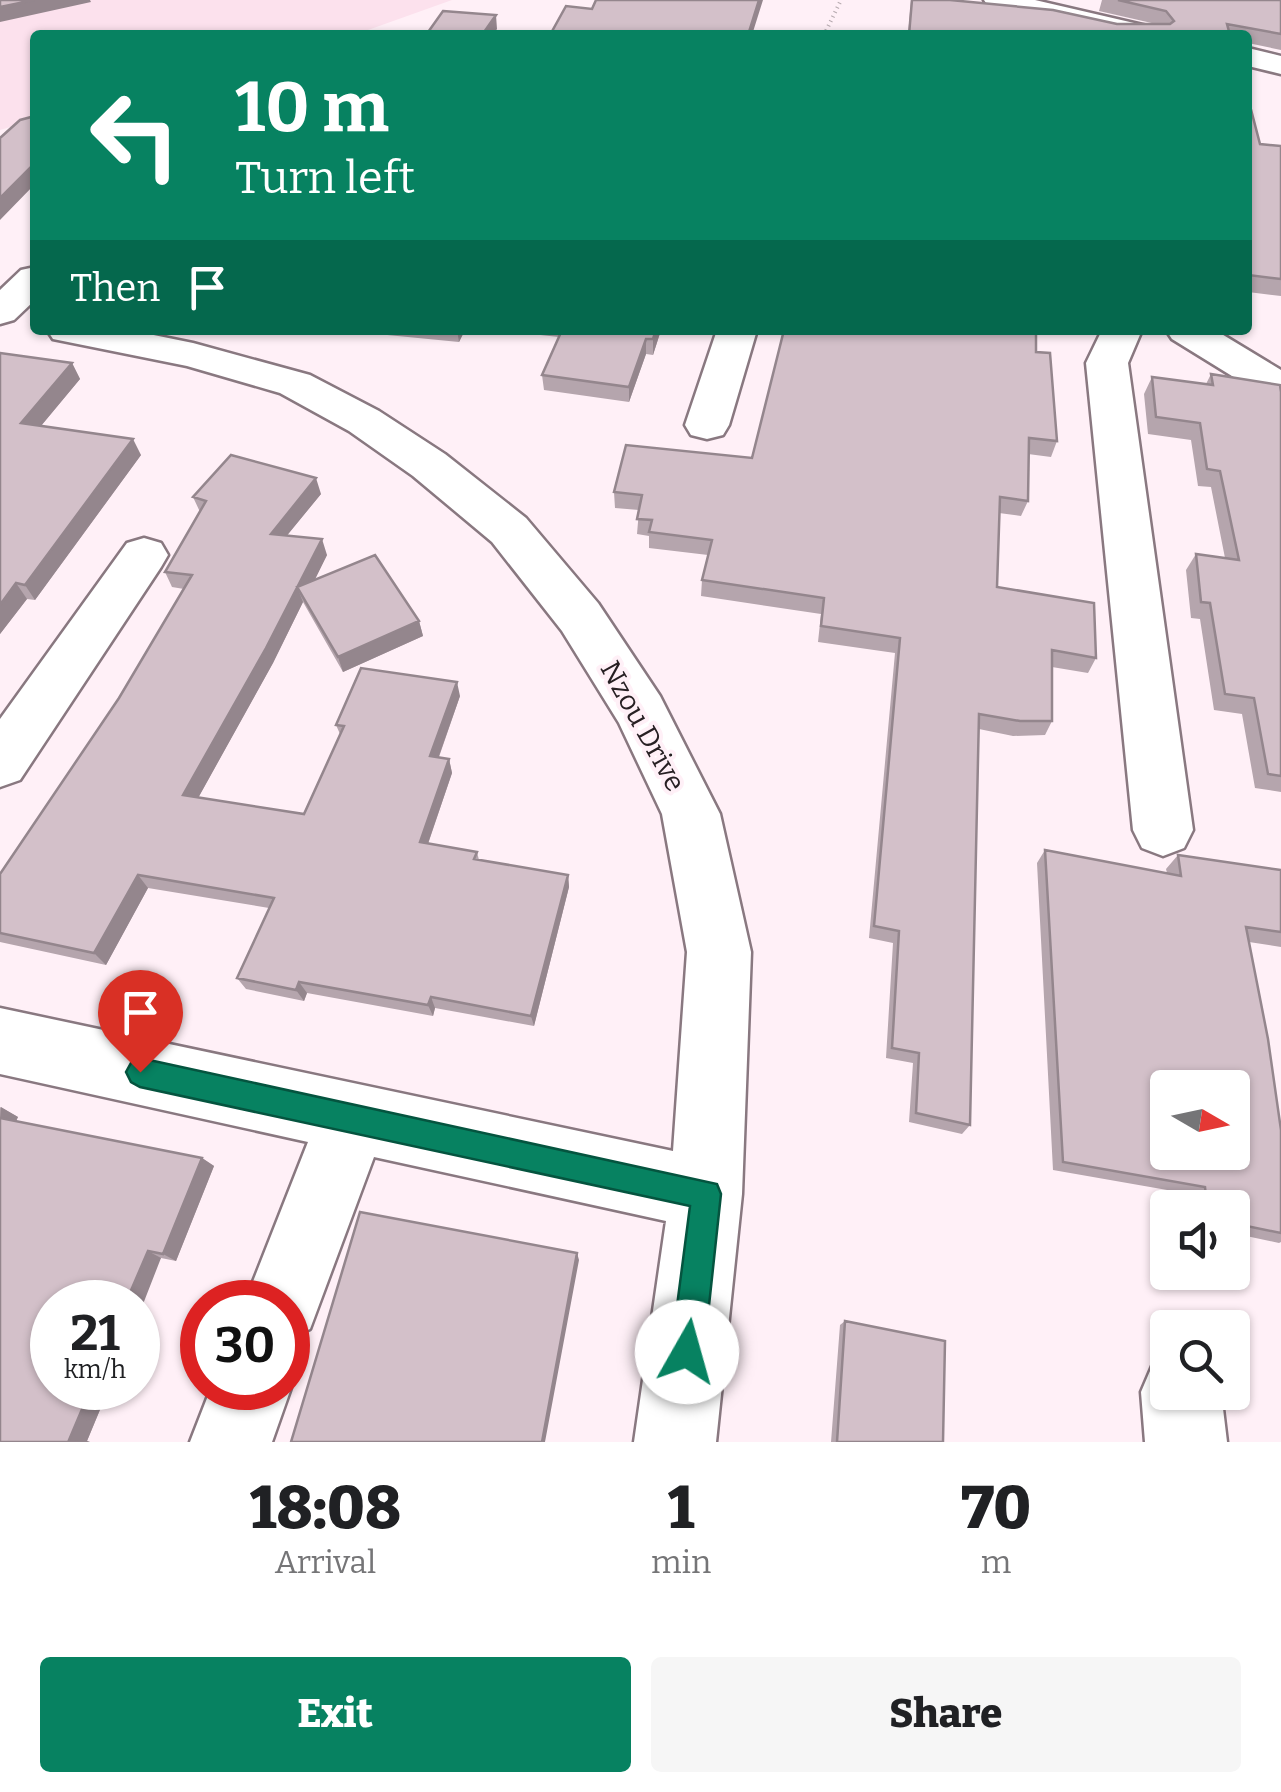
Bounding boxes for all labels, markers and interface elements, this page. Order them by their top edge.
text: 10 m [235,66,389,150]
icon: left [70,70,200,200]
text: Turn left [235,151,415,205]
icon: arrive [180,260,235,315]
text: Then [70,265,160,311]
street label: Nzou Drive [594,655,692,797]
pin [98,970,183,1073]
icon: arrive [113,985,168,1040]
north arrow [1150,1070,1250,1170]
map controls [1150,1070,1250,1410]
button: sound [1150,1190,1250,1290]
speed limit sign: 30 [180,1280,310,1410]
position arrow [635,1300,739,1404]
text: 21 [70,1303,120,1363]
button: search [1150,1310,1250,1410]
text: km/h [64,1355,126,1385]
text: 18:08 [250,1472,401,1544]
text: 1 [668,1472,694,1544]
text: 70 [961,1472,1031,1544]
text: Arrival [275,1543,376,1581]
text: min [651,1543,711,1581]
text: m [981,1543,1011,1581]
button: Exit [40,1657,631,1772]
button: Share [651,1657,1241,1772]

